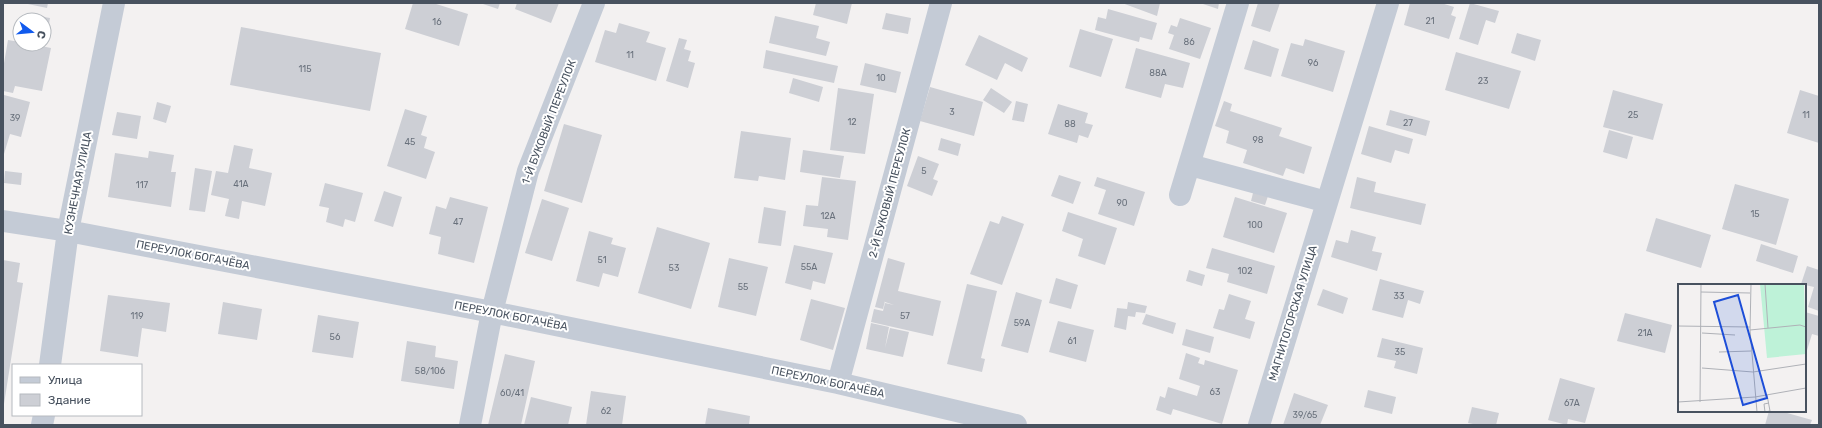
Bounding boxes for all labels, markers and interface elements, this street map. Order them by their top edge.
north arrow [12,12,52,52]
house number: 21 [1425,16,1435,26]
house number: 16 [432,17,442,27]
text: С [34,29,48,40]
house number: 86 [1183,37,1195,47]
house number: 11 [626,50,634,60]
street label: 1-Й БУКОВЫЙ ПЕРЕУЛОК [519,58,579,186]
house number: 96 [1308,58,1319,68]
house number: 115 [298,64,312,74]
house number: 88А [1149,68,1167,78]
house number: 10 [876,73,886,83]
house number: 23 [1478,76,1488,86]
house number: 3 [949,107,955,117]
house number: 25 [1628,110,1638,120]
house number: 11 [1802,110,1810,120]
house number: 39 [10,113,20,123]
house number: 12 [847,117,857,127]
house number: 27 [1403,118,1413,128]
house number: 88 [1064,119,1076,129]
street label: 2-Й БУКОВЫЙ ПЕРЕУЛОК [866,127,914,259]
street label: КУЗНЕЧНАЯ УЛИЦА [62,130,94,236]
house number: 98 [1252,135,1264,145]
house number: 45 [405,137,415,147]
house number: 5 [921,166,927,176]
house number: 41А [233,179,249,189]
house number: 117 [136,180,149,190]
house number: 90 [1116,198,1128,208]
house number: 15 [1750,209,1760,219]
house number: 12А [820,211,836,221]
house number: 47 [453,217,463,227]
house number: 100 [1247,220,1263,230]
street label: ПЕРЕУЛОК БОГАЧЁВА [135,238,252,273]
street label: МАГНИТОГОРСКАЯ УЛИЦА [1266,243,1320,382]
house number: 51 [597,255,607,265]
house number: 55А [801,262,817,272]
house number: 53 [669,263,679,273]
house number: 102 [1238,266,1252,276]
house number: 55 [738,282,748,292]
inset map [1678,284,1806,412]
house number: 33 [1394,291,1404,301]
street label: ПЕРЕУЛОК БОГАЧЁВА [453,299,570,334]
house number: 119 [130,311,144,321]
house number: 57 [900,311,910,321]
house number: 59А [1014,318,1030,328]
house number: 21А [1637,328,1653,338]
house number: 56 [330,332,341,342]
house number: 61 [1067,336,1077,346]
house number: 35 [1395,347,1405,357]
legend [12,364,142,416]
street label: ПЕРЕУЛОК БОГАЧЁВА [770,364,886,400]
house number: 58/106 [415,366,446,376]
text: Улица [48,373,82,387]
house number: 63 [1210,387,1220,397]
house number: 60/41 [500,388,524,398]
text: Здание [48,393,91,407]
house number: 67А [1564,398,1580,408]
house number: 62 [601,406,611,416]
house number: 39/65 [1293,410,1317,420]

